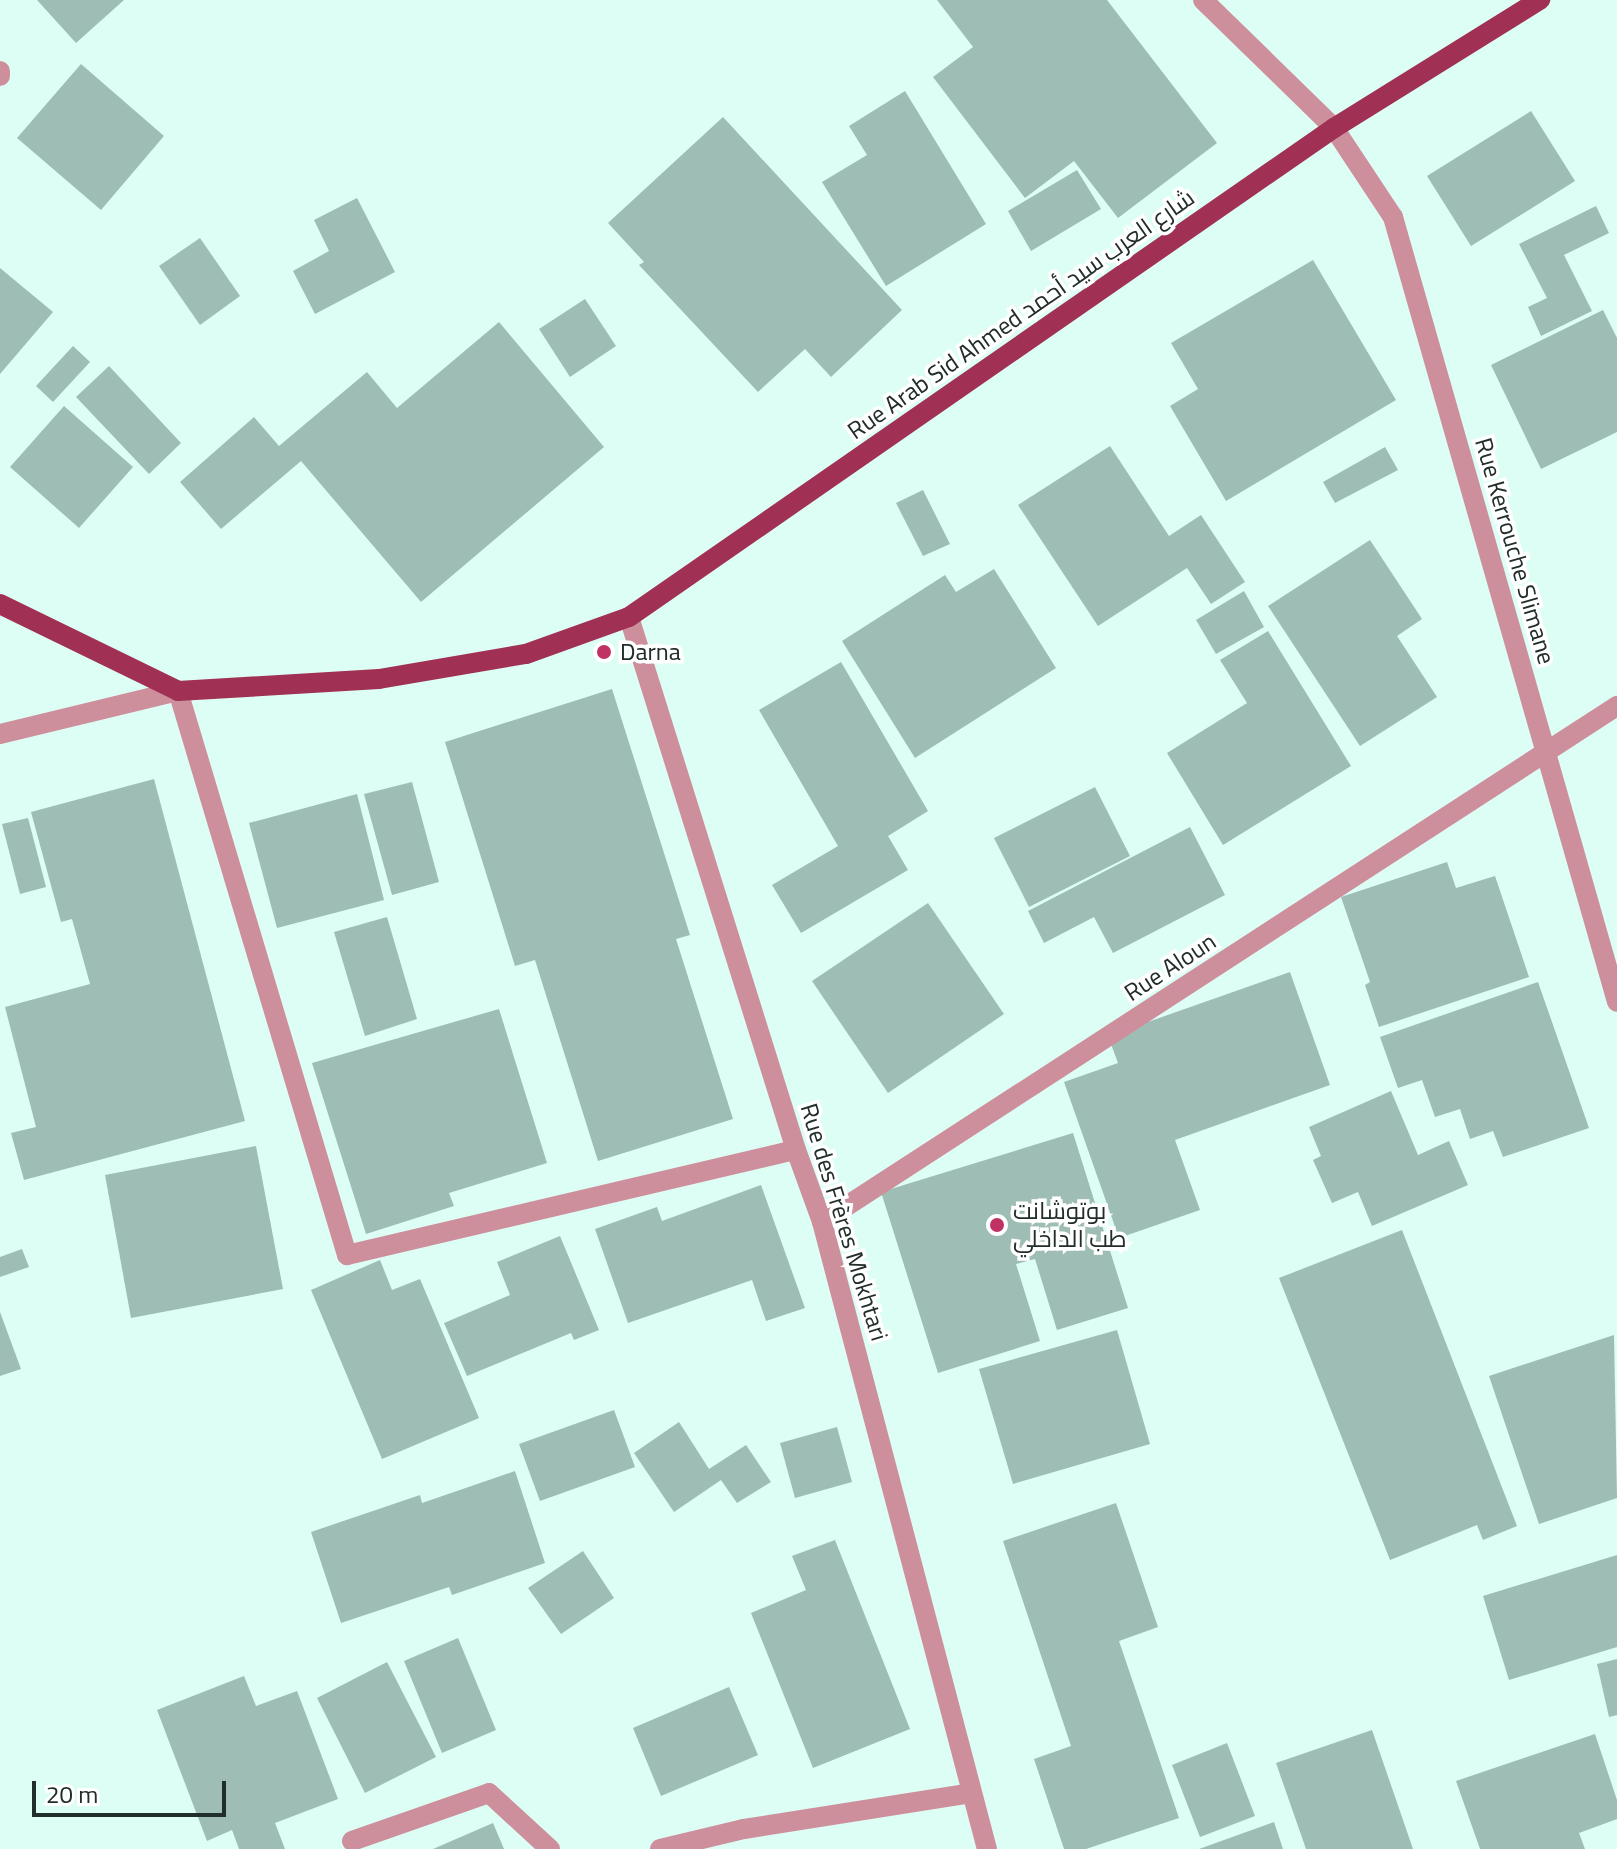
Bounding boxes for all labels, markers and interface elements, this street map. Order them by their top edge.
street label: Rue Arab Sid Ahmed شارع العرب سيد أحمد [842,183,1200,445]
street label: Rue Kerrouche Slimane [1469,435,1561,667]
place label: Darna [620,638,681,666]
marker: Darna [595,643,613,661]
street label: Rue Aloun [1119,927,1221,1007]
street label: Rue des Frères Mokhtari [794,1100,894,1344]
place label: بوتوشانت طب الداخلي [1013,1197,1127,1253]
marker: بوتوشانت طب الداخلي [988,1216,1006,1234]
scale bar [36,1765,230,1815]
text: 20 m [46,1772,98,1817]

